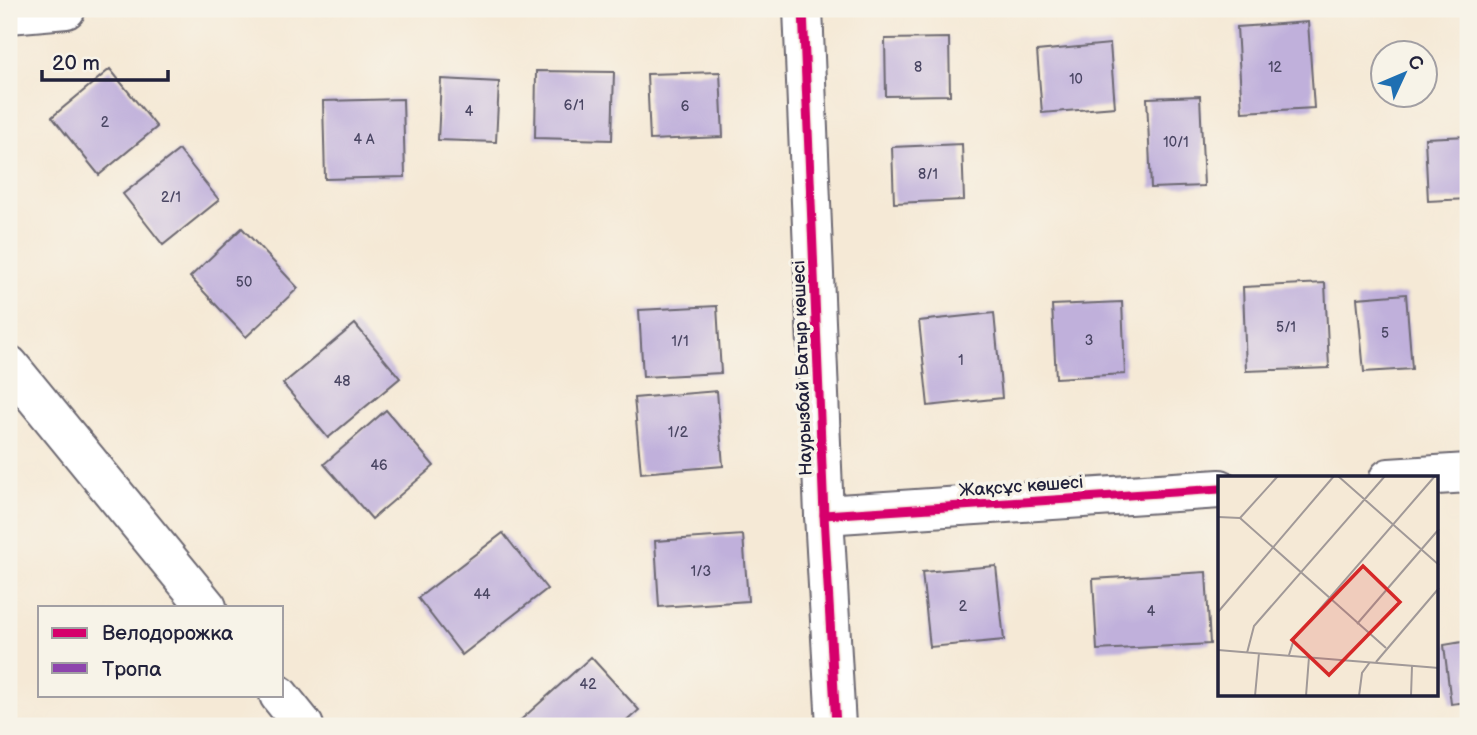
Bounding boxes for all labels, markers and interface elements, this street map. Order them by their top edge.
scale bar [42,38,168,82]
north arrow [1368,38,1438,108]
text: С [1402,50,1428,76]
text: 20 m [52,51,100,76]
house number: 8 [914,59,922,76]
house number: 12 [1268,59,1283,76]
house number: 10 [1069,71,1083,88]
house number: 6/1 [564,97,584,114]
house number: 6 [681,98,690,115]
house number: 4 [465,103,474,120]
house number: 2 [101,114,110,131]
house number: 4 А [354,131,375,148]
house number: 10/1 [1163,134,1189,151]
house number: 8/1 [918,166,938,183]
house number: 2/1 [161,189,181,206]
street label: Наурызбай Батыр көшесі [788,260,817,476]
house number: 50 [236,274,252,291]
house number: 5/1 [1276,319,1296,336]
house number: 5 [1381,325,1389,342]
house number: 3 [1085,332,1093,349]
house number: 1/1 [671,333,689,350]
house number: 1 [958,352,964,369]
house number: 48 [334,373,350,390]
house number: 1/2 [668,424,689,441]
house number: 46 [370,457,388,474]
street label: Жақсұс көшесі [958,472,1084,501]
inset map [1218,476,1438,696]
house number: 1/3 [691,563,711,580]
house number: 44 [473,586,491,603]
house number: 2 [959,598,968,615]
house number: 4 [1147,603,1156,620]
legend [38,606,284,696]
text: Велодорожка [102,621,234,646]
text: Тропа [102,657,162,682]
house number: 42 [580,676,597,693]

